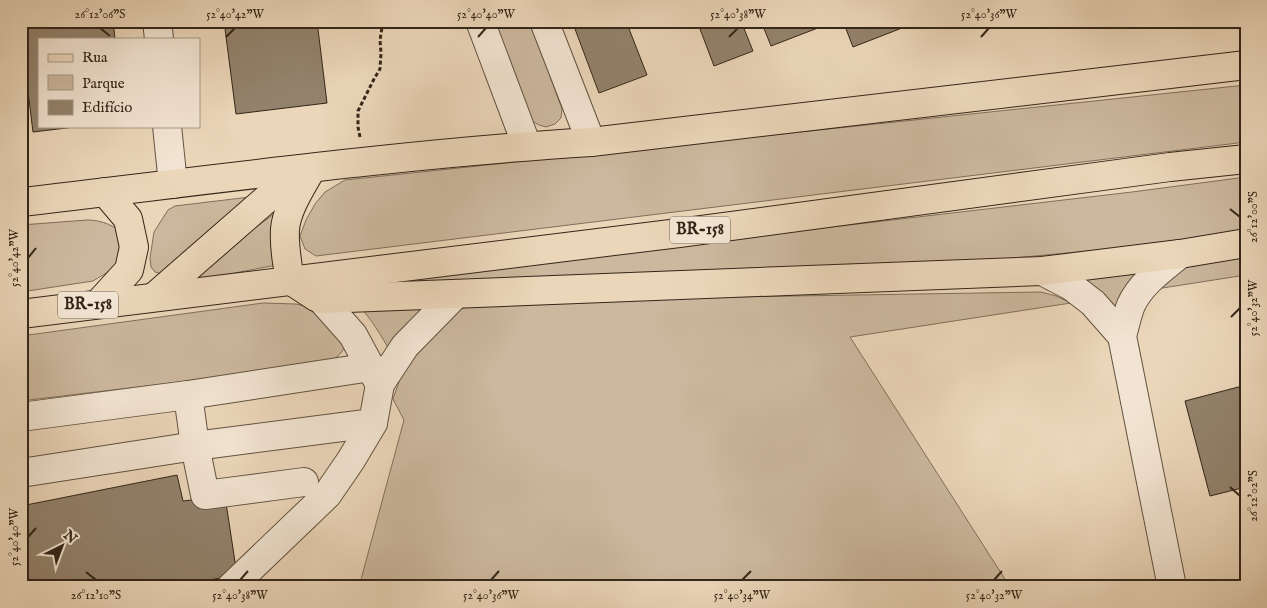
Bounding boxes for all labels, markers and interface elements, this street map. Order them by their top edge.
text: 26°12'06"S [75,7,125,22]
text: 52°40'42"W [206,7,264,22]
text: 52°40'40"W [457,7,516,22]
text: 52°40'38"W [710,7,766,22]
text: 52°40'36"W [961,7,1017,22]
legend [38,38,200,128]
text: Rua [82,48,108,67]
text: Parque [82,74,125,93]
text: Edifício [82,98,132,117]
text: 26°12'00"S [1246,191,1261,243]
road number: BR-158 [670,216,730,244]
text: 52°40'42"W [7,229,22,287]
text: 52°40'32"W [1246,279,1261,336]
road number: BR-158 [58,292,118,318]
text: 26°12'02"S [1246,470,1261,522]
text: 52°40'40"W [7,507,22,566]
north arrow [38,520,88,570]
text: N [59,526,81,548]
text: 26°12'10"S [71,588,121,603]
text: 52°40'38"W [212,588,268,603]
text: 52°40'36"W [463,588,519,603]
text: 52°40'34"W [714,588,771,603]
text: 52°40'32"W [966,588,1023,603]

